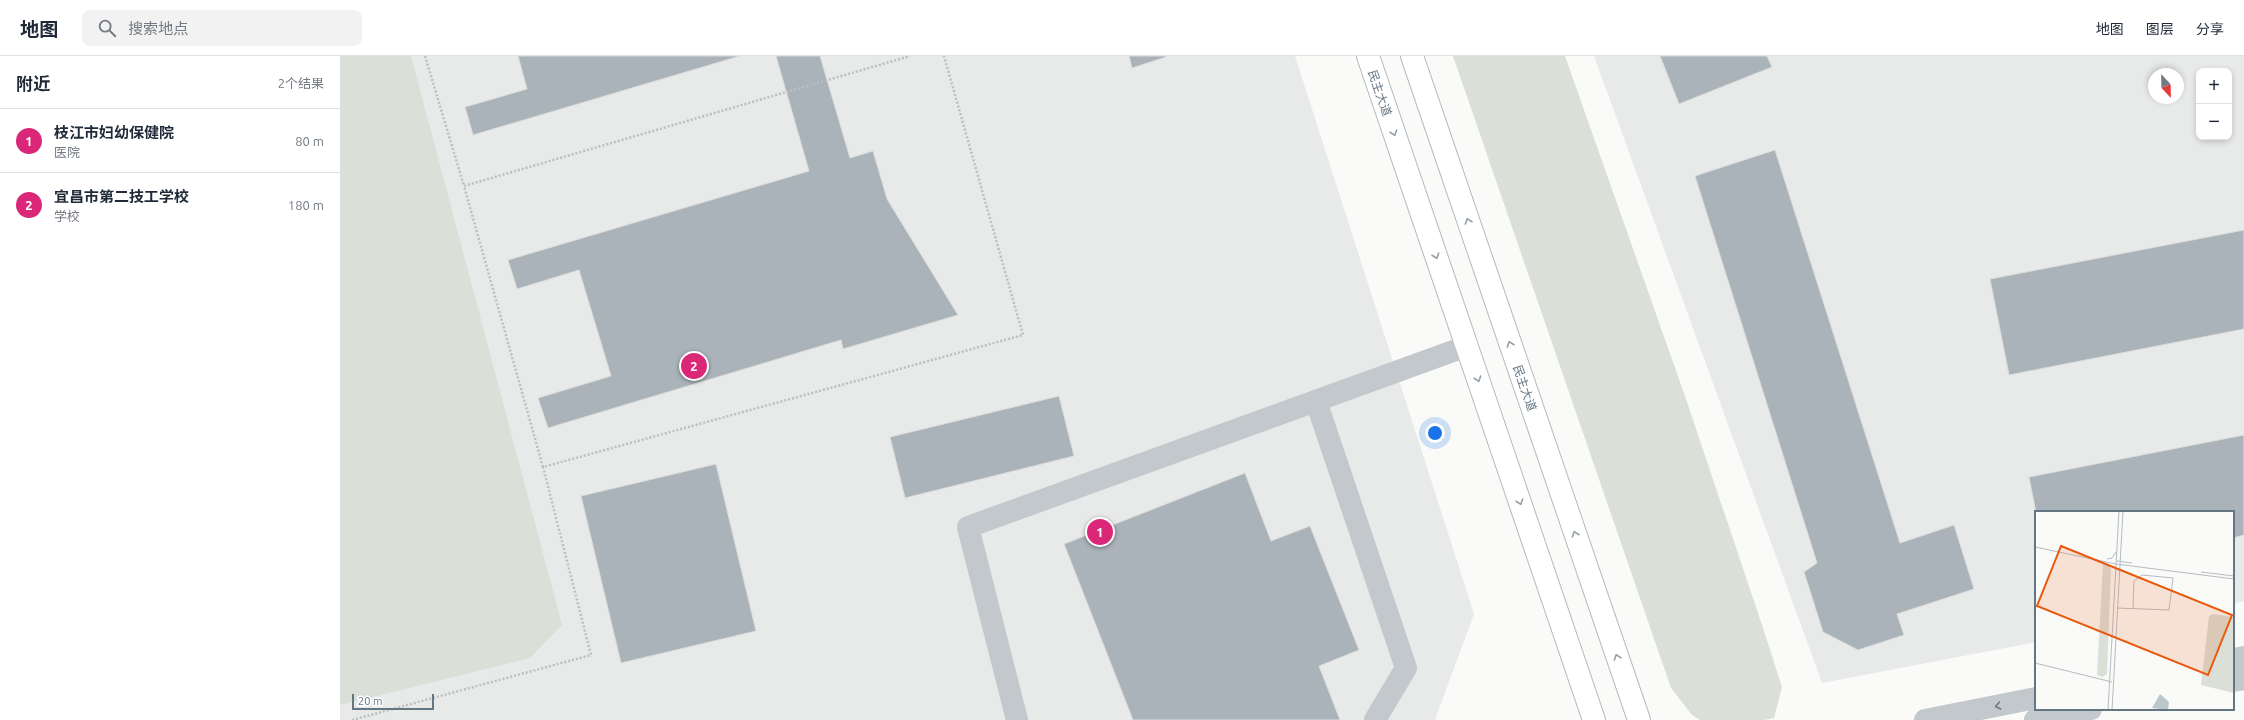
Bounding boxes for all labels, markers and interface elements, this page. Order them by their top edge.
search box [82,10,362,46]
icon: search [96,17,118,39]
text: 地图 [20,18,58,40]
text: 搜索地点 [128,20,188,37]
text: 地图 [2096,21,2124,37]
text: 图层 [2146,21,2174,37]
text: 分享 [2196,21,2224,37]
street label: 民主大道 [1366,68,1394,118]
north arrow [2148,68,2184,104]
map controls [2196,68,2232,140]
button: + [2196,68,2232,104]
text: 附近 [16,74,50,93]
text: 2个结果 [278,76,324,90]
button: − [2196,104,2232,140]
text: 枝江市妇幼保健院 [54,124,174,141]
one-way arrow [1389,129,1398,136]
text: 1 [25,134,33,148]
text: 80 m [295,134,324,148]
text: 医院 [54,145,80,159]
text: 宜昌市第二技工学校 [54,188,189,205]
text: 2 [25,198,33,212]
text: 180 m [288,198,324,212]
text: 学校 [54,209,80,223]
one-way arrow [1465,218,1473,225]
one-way arrow [1431,252,1440,259]
one-way arrow [1507,341,1515,348]
pin: 2 [681,351,707,381]
street label: 民主大道 [1511,363,1539,413]
one-way arrow [1473,375,1482,382]
your location [1425,423,1445,443]
one-way arrow [1515,498,1524,505]
inset map [2035,511,2234,710]
pin: 1 [1087,517,1113,547]
one-way arrow [1572,530,1580,537]
one-way arrow [1614,653,1622,660]
scale bar [352,692,434,711]
text: 20 m [358,695,382,707]
one-way arrow [1995,701,2001,709]

